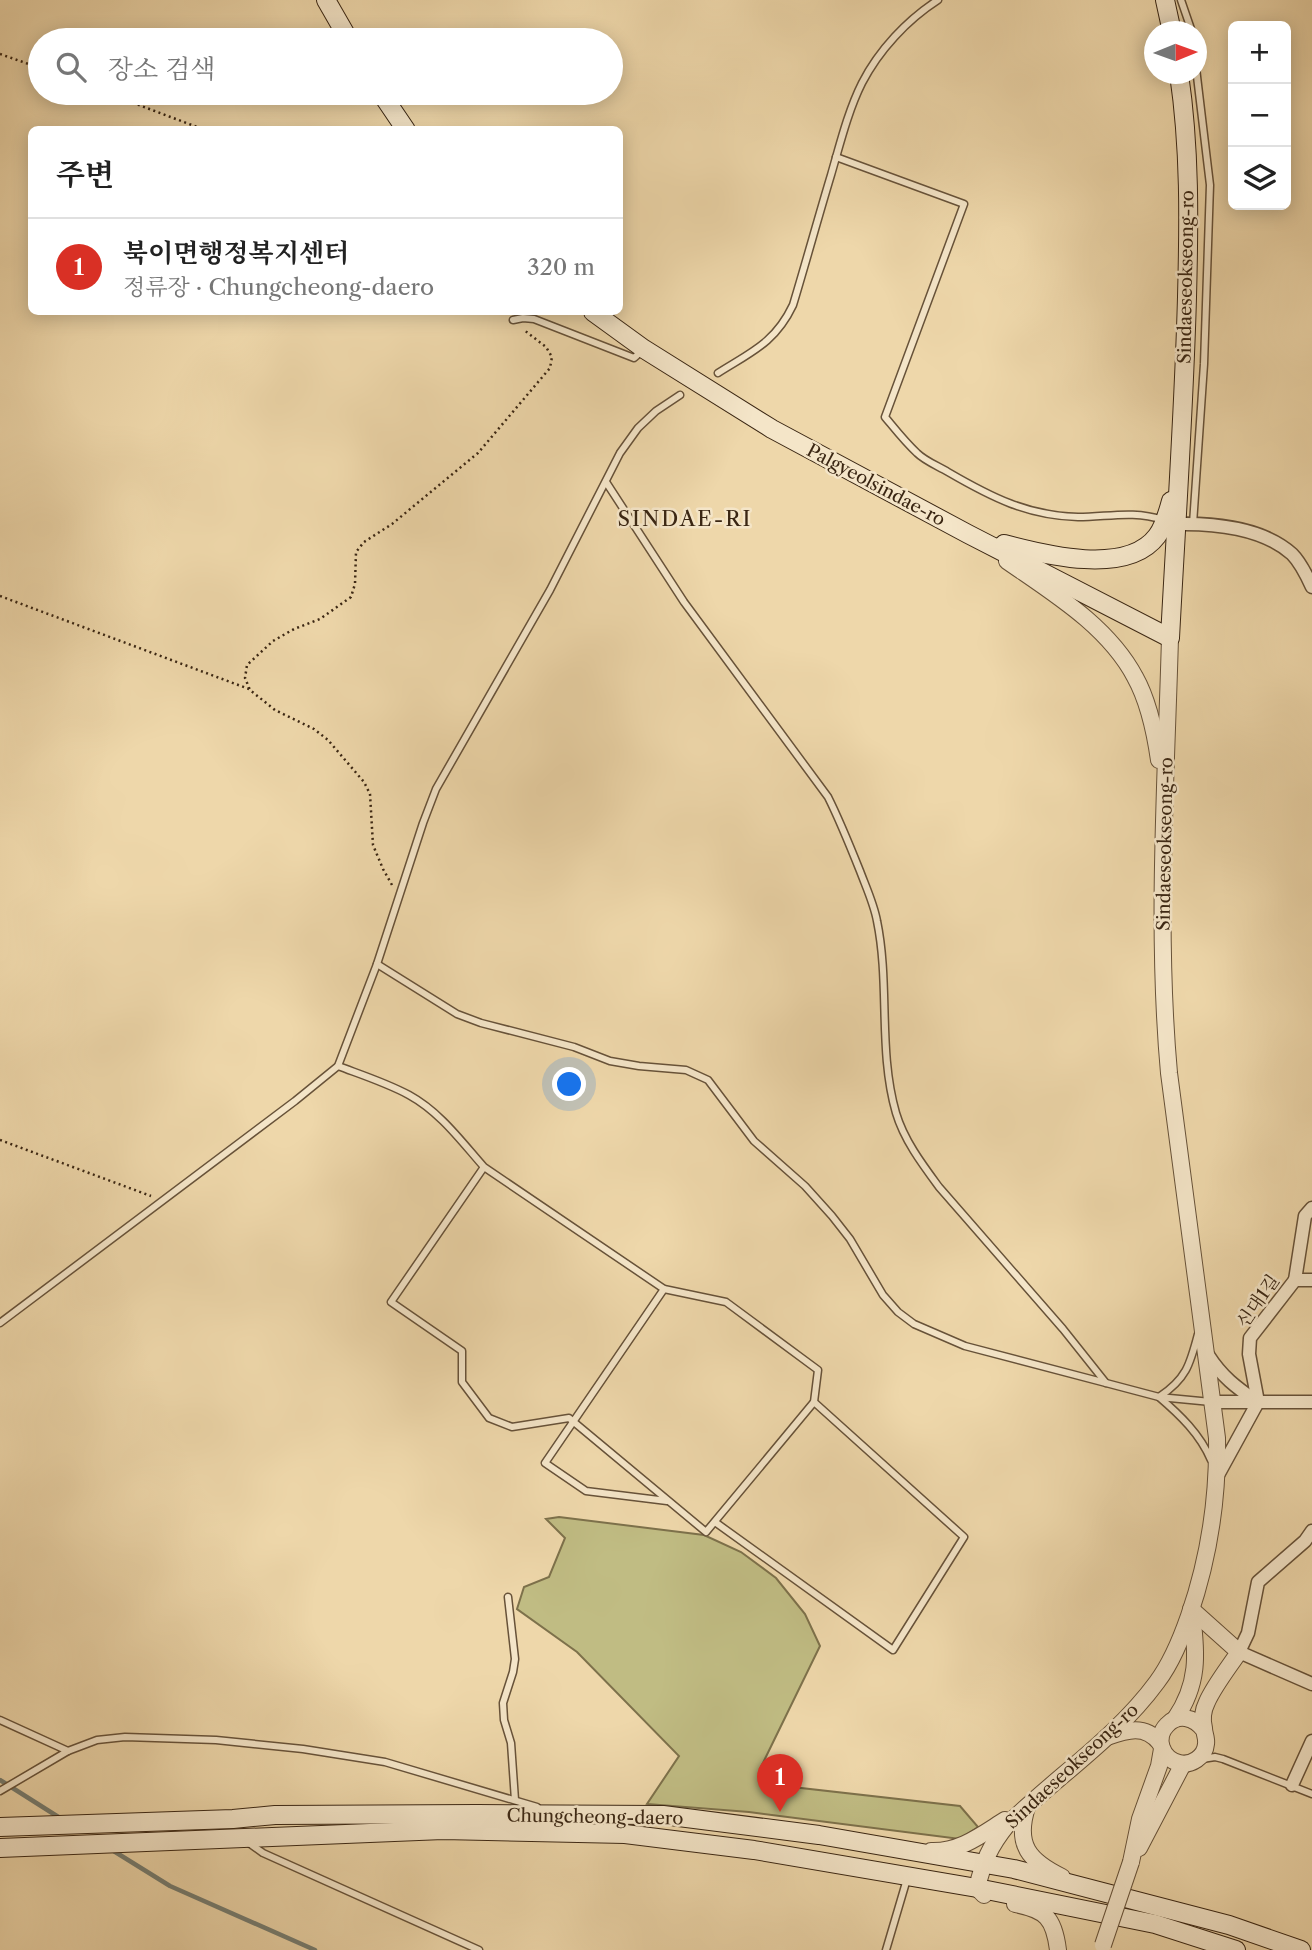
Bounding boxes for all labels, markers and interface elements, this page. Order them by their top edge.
north arrow [1144,21,1207,84]
map controls [1228,21,1291,210]
button: + [1228,21,1291,84]
search box [28,28,623,105]
icon: search [52,48,90,86]
text: 장소 검색 [108,53,215,85]
button: − [1228,84,1291,147]
button: layers [1228,147,1291,210]
text: 주변 [56,156,114,193]
street label: Sindaeseokseong-ro [1173,190,1199,364]
text: 북이면행정복지센터 [123,237,349,269]
text: 1 [74,253,84,281]
text: 320 m [527,253,595,281]
text: 정류장 · Chungcheong-daero [123,273,434,301]
street label: Palgyeolsindae-ro [803,439,949,531]
district label: SINDAE-RI [618,506,752,531]
street label: Sindaeseokseong-ro [1152,757,1178,931]
your location [552,1067,586,1101]
street label: 신대1길 [1232,1270,1284,1332]
street label: Sindaeseokseong-ro [1001,1699,1143,1833]
pin: 1 [757,1754,803,1812]
street label: Chungcheong-daero [506,1804,684,1830]

